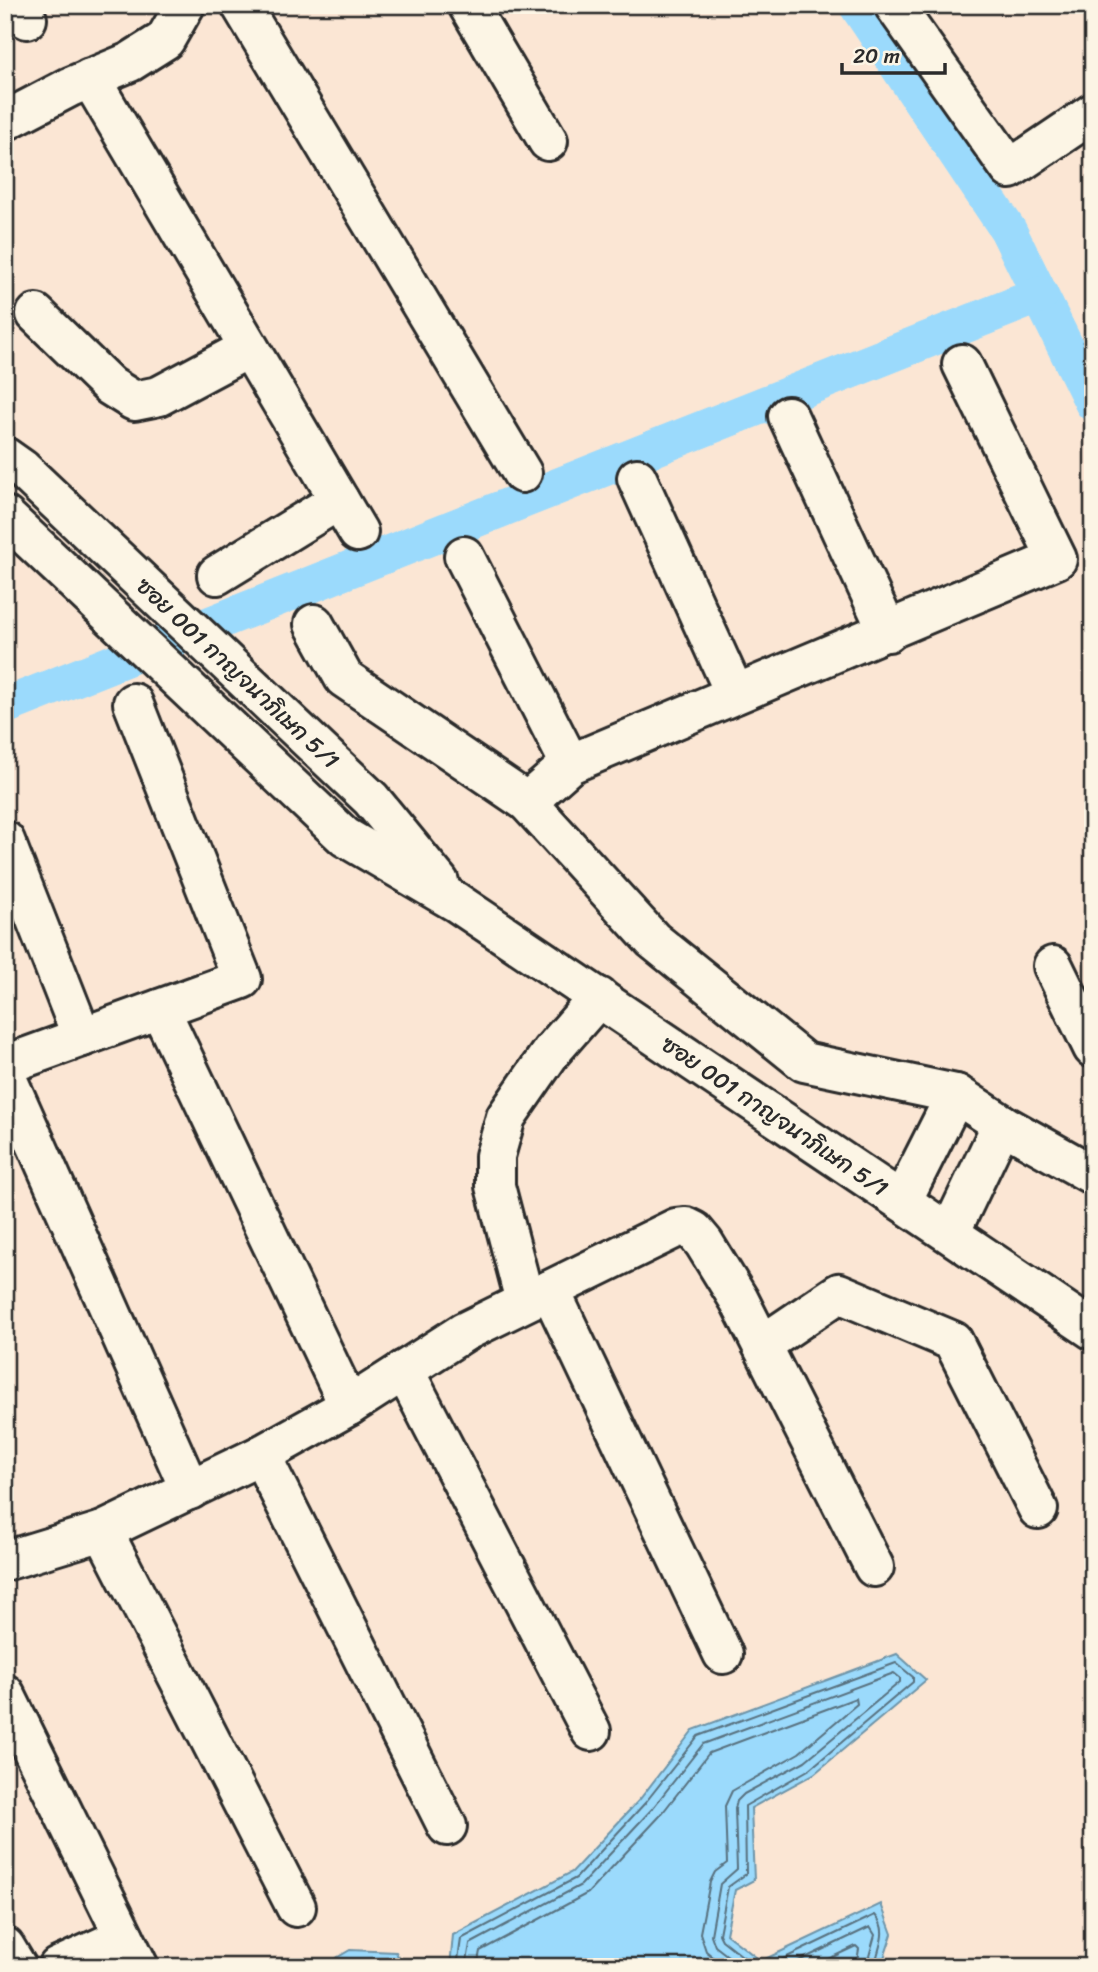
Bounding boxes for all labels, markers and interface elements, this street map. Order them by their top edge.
scale bar [842,32,946,76]
text: 20 m [853,37,900,75]
street label: ซอย 001 กาญจนาภิเษก 5/1 [126,567,349,780]
street label: ซอย 001 กาญจนาภิเษก 5/1 [653,1025,897,1208]

